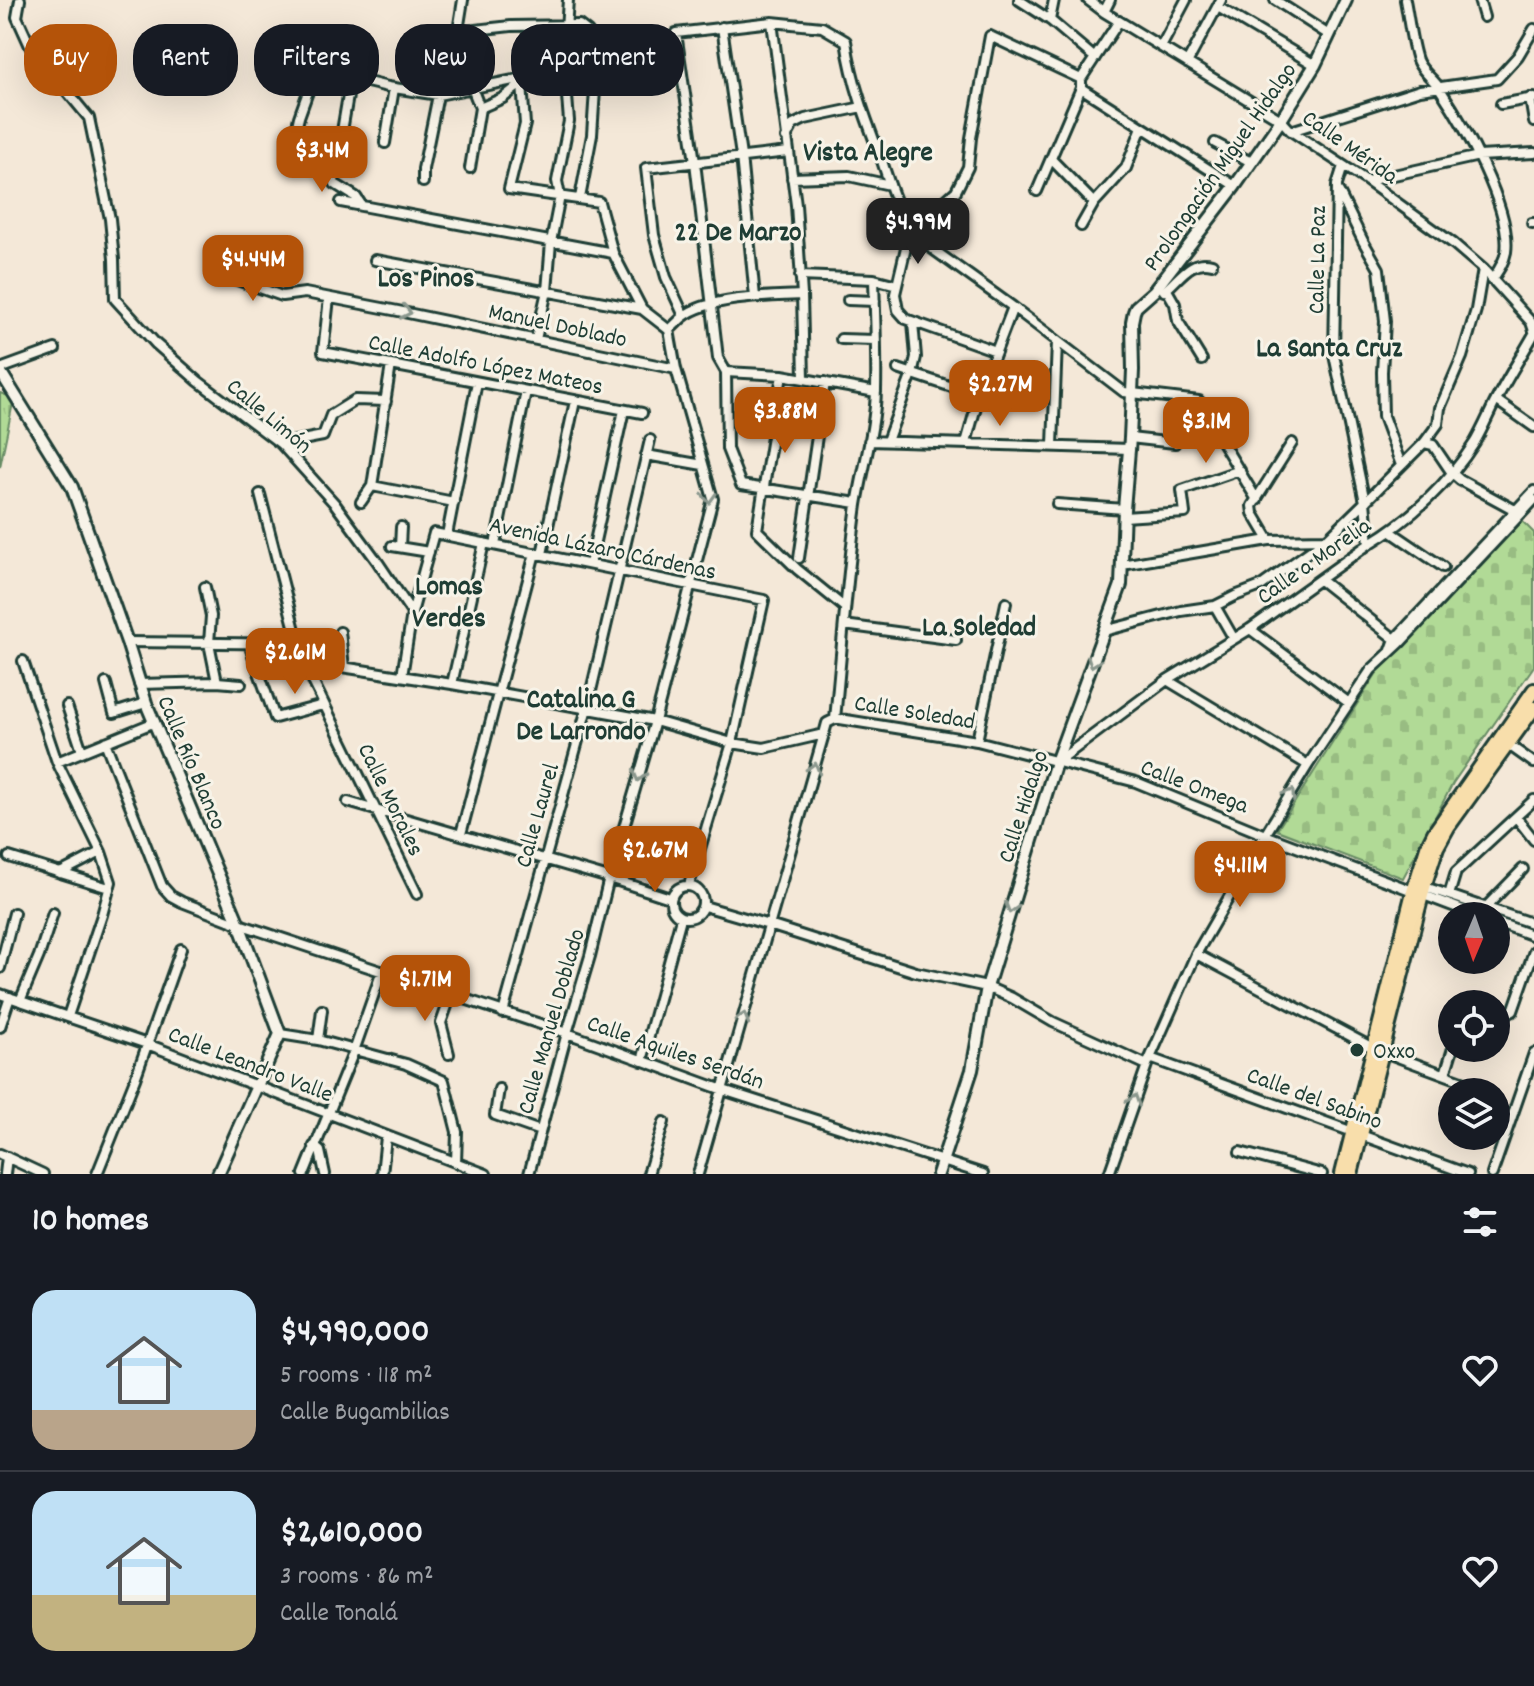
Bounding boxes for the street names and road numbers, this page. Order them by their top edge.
street label: Prolongación Miguel Hidalgo [1136,56,1307,279]
street label: Calle Mérida [1294,103,1405,195]
street label: Calle La Paz [1301,206,1337,315]
street label: Manuel Doblado [485,296,630,358]
street label: Calle Adolfo López Mateos [365,327,606,405]
street label: Calle Limón [218,371,318,463]
street label: Avenida Lázaro Cárdenas [486,509,719,591]
street label: Calle a Morelia [1251,510,1380,615]
street label: Calle Soledad [852,688,977,740]
street label: Calle Río Blanco [147,691,234,835]
street label: Calle Morales [347,738,431,863]
street label: Calle Hidalgo [991,746,1059,868]
street label: Calle Omega [1135,752,1254,824]
street label: Calle Laurel [508,759,570,872]
street label: Calle Manuel Doblado [510,925,596,1119]
street label: Calle Aquiles Serdán [582,1008,768,1100]
street label: Calle Leandro Valle [162,1019,337,1113]
street label: Calle del Sabino [1241,1060,1387,1140]

